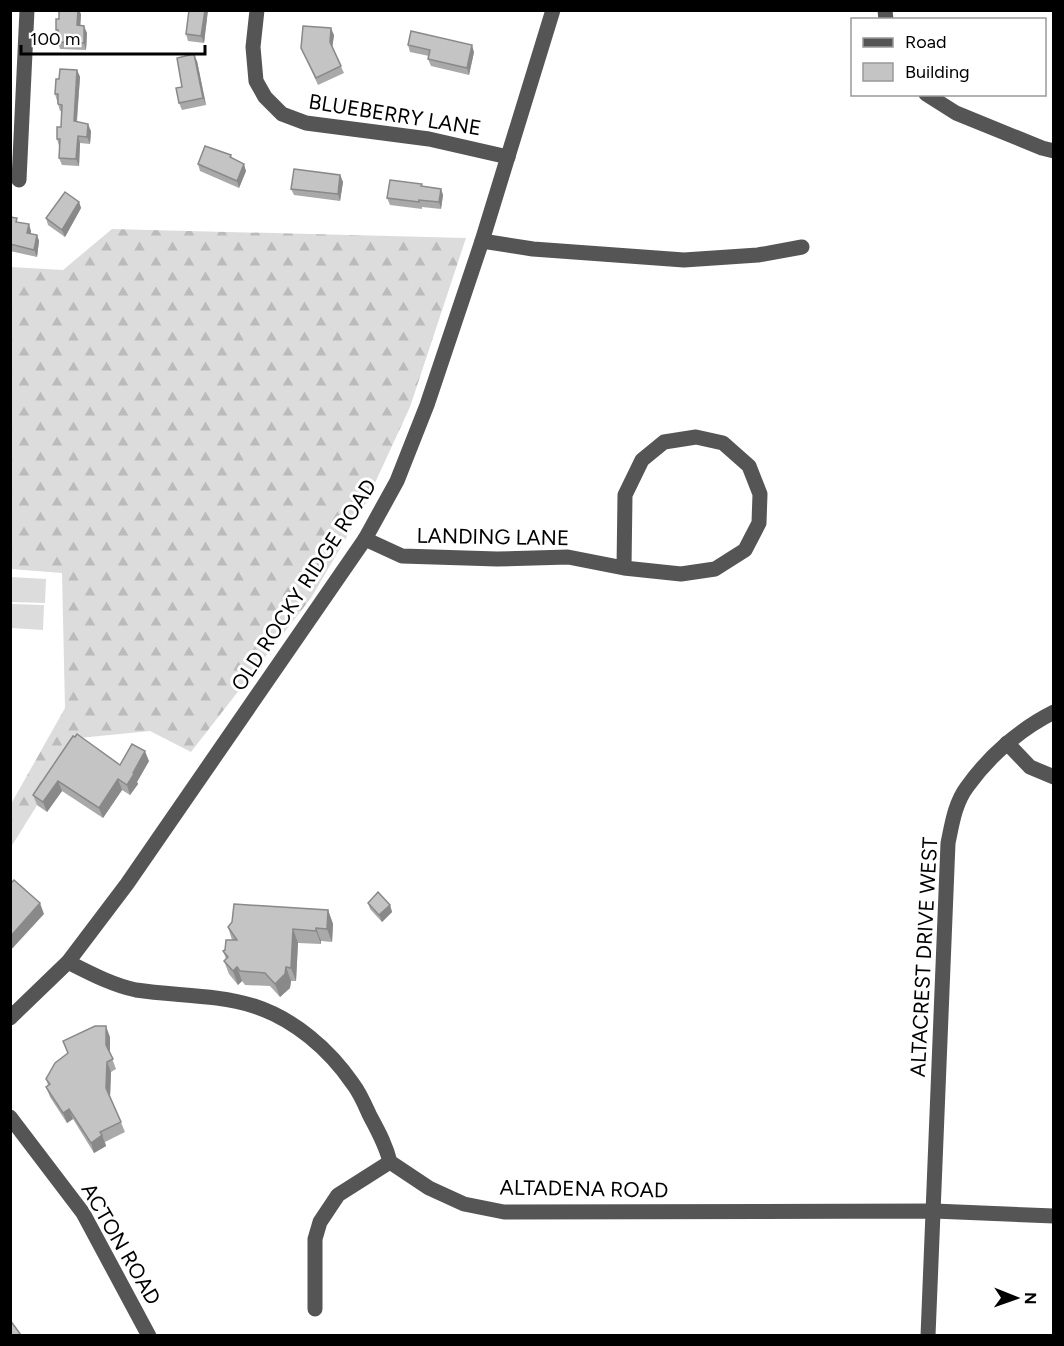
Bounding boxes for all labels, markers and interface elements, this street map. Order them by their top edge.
scale bar [21,18,206,56]
legend [851,18,1046,96]
text: 100 m [30,28,80,50]
text: Road [905,31,946,53]
text: Building [905,61,970,83]
street label: BLUEBERRY LANE [307,89,483,140]
street label: OLD ROCKY RIDGE ROAD [226,474,381,695]
street label: LANDING LANE [416,523,570,550]
street label: ALTACREST DRIVE WEST [905,836,942,1078]
street label: ALTADENA ROAD [500,1175,669,1202]
street label: ACTON ROAD [77,1178,166,1309]
north arrow [986,1268,1046,1328]
text: N [1021,1292,1040,1305]

